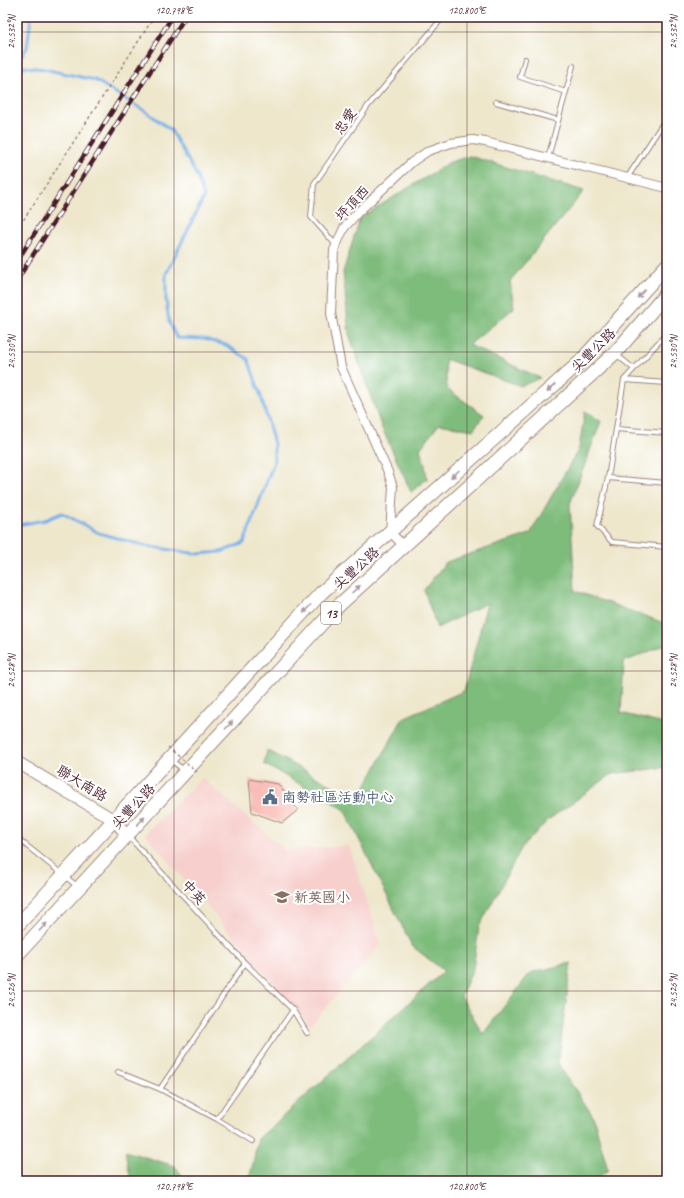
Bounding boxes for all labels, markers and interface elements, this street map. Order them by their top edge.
text: 120.798°E [155,4,194,17]
text: 120.800°E [448,4,487,17]
text: 24.532°N [5,13,18,49]
text: 24.532°N [667,13,680,49]
street label: 忠愛 [331,105,360,138]
street label: 坪頂西 [332,182,373,224]
one-way arrow [637,289,646,298]
street label: 尖豐公路 [568,325,619,376]
text: 24.530°N [5,333,18,369]
text: 24.530°N [667,333,680,369]
one-way arrow [546,383,557,392]
one-way arrow [449,470,460,479]
street label: 尖豐公路 [330,543,383,593]
one-way arrow [351,585,361,594]
road number: 13 [321,602,341,624]
one-way arrow [302,604,312,614]
text: 24.528°N [5,652,18,688]
text: 24.528°N [667,652,680,688]
one-way arrow [224,720,233,730]
street label: 聯大南路 [53,762,110,805]
street label: 尖豐公路 [108,780,159,833]
public building icon: 南勢社區活動中心 [261,788,279,806]
place label: 南勢社區活動中心 [282,789,394,806]
one-way arrow [136,816,145,825]
street label: 中英 [178,876,209,908]
school or university icon: 新英國小 [273,888,291,906]
place label: 新英國小 [294,889,350,906]
one-way arrow [39,921,48,932]
text: 24.526°N [5,972,18,1008]
text: 24.526°N [667,972,680,1008]
text: 120.798°E [155,1180,194,1193]
text: 120.800°E [448,1180,487,1193]

